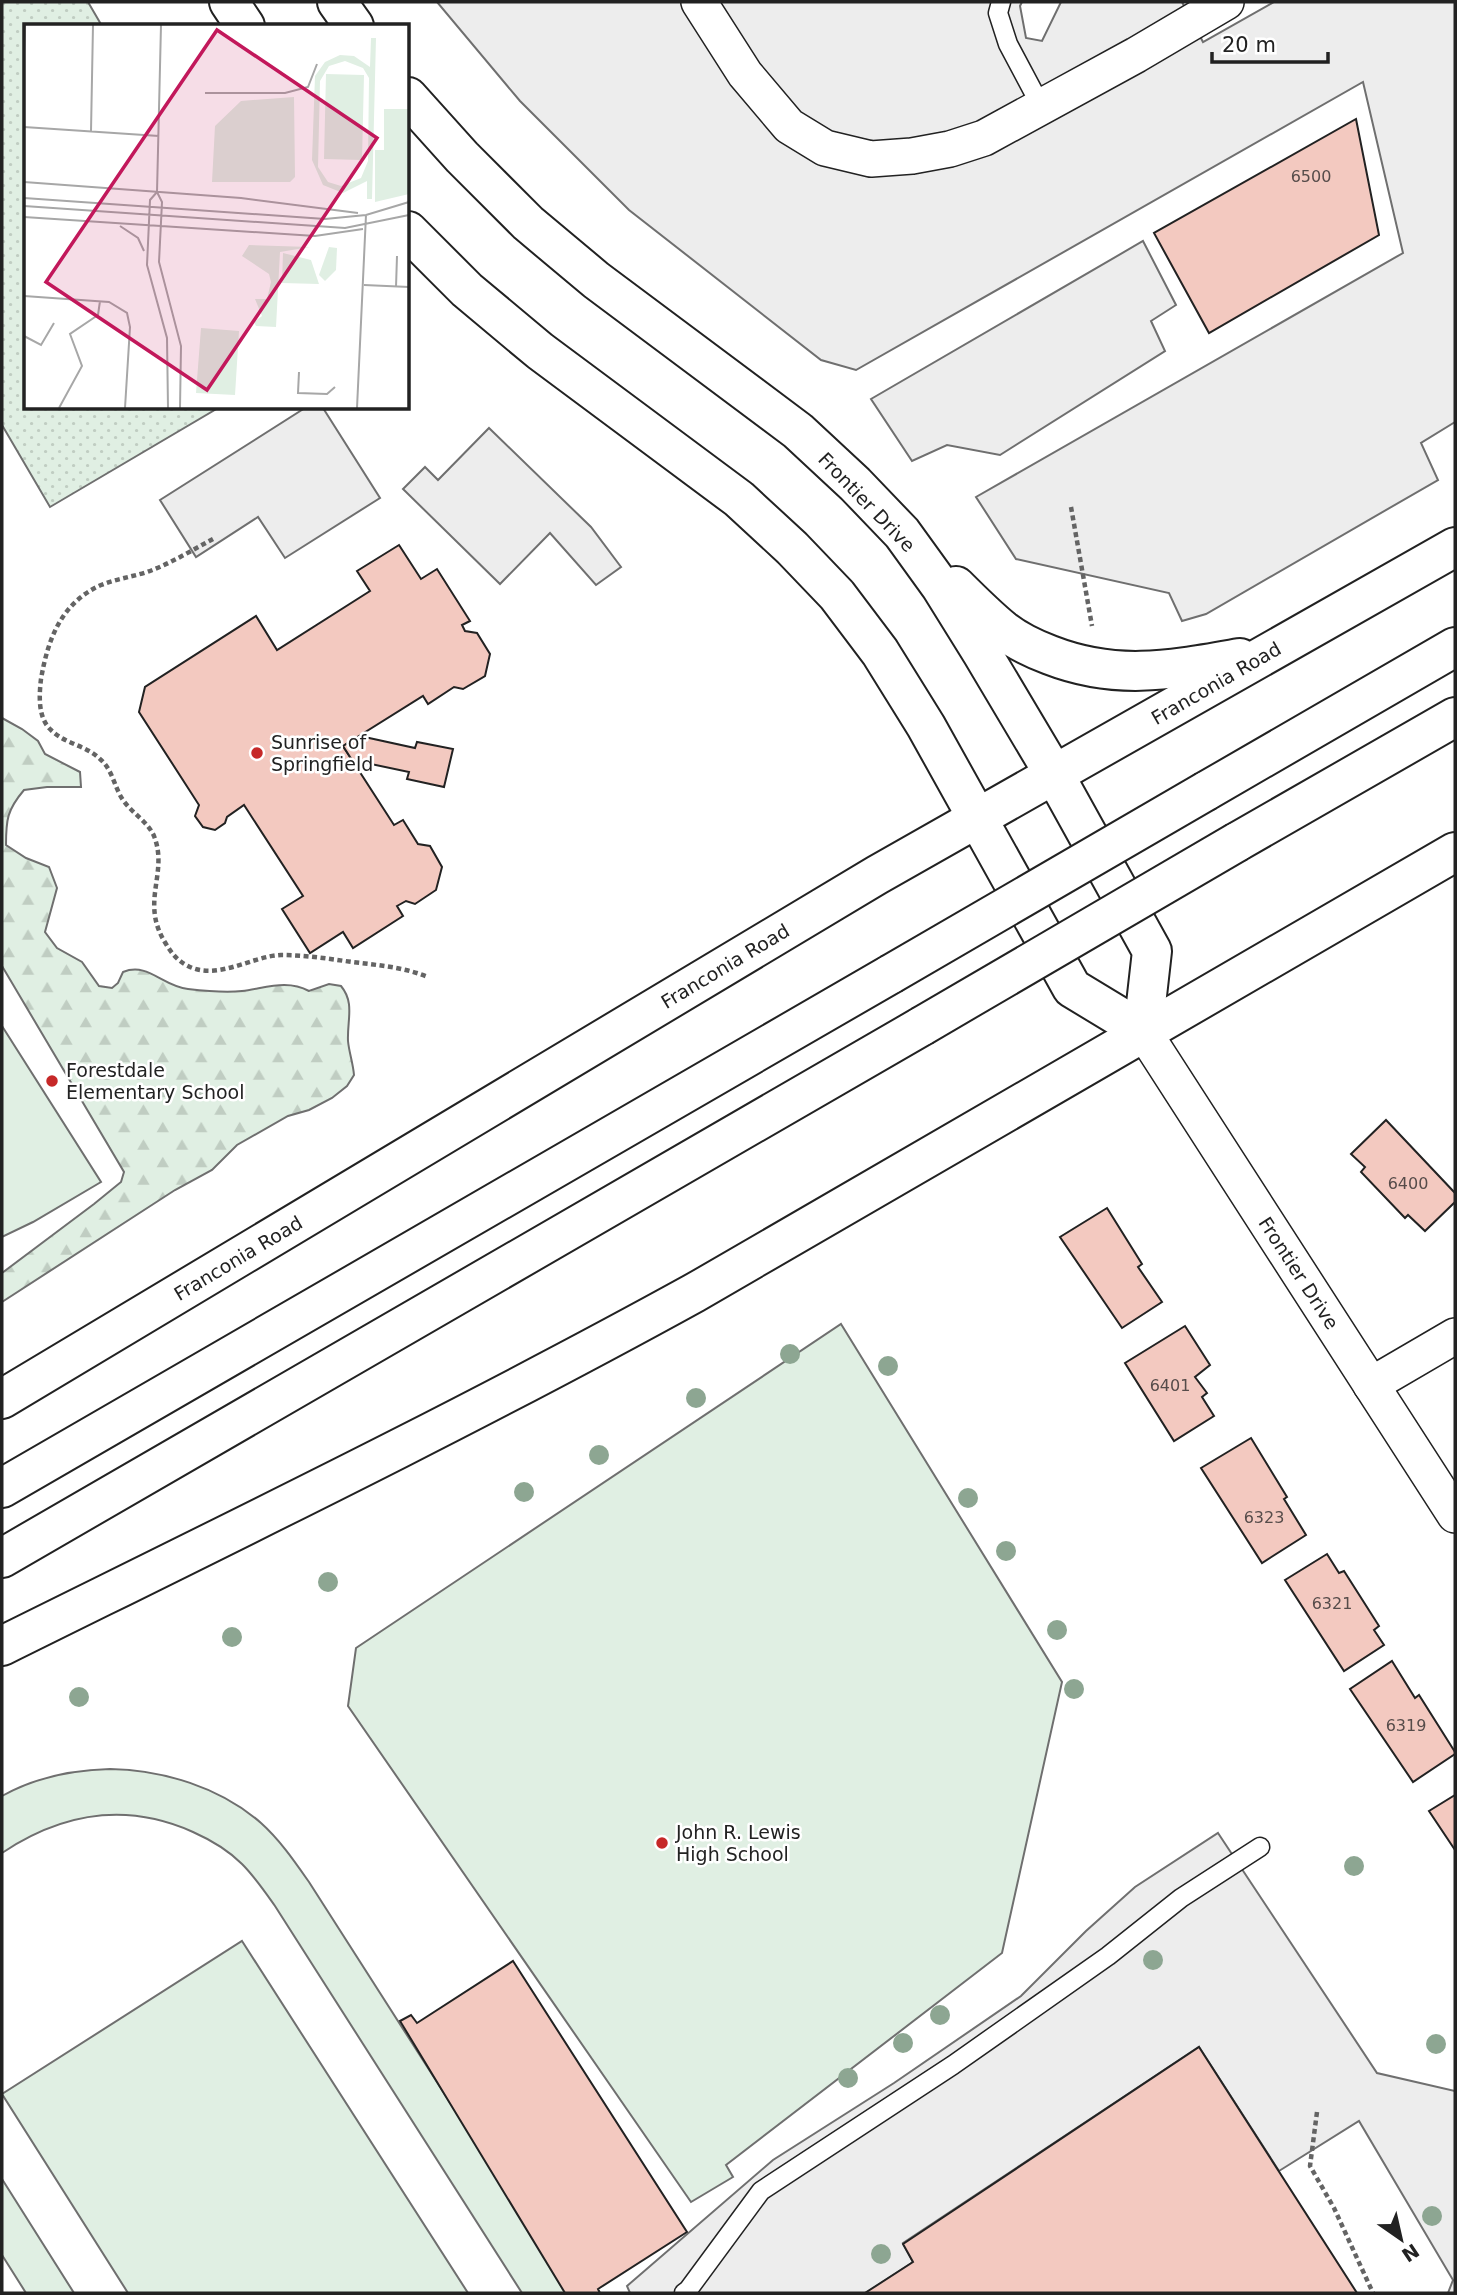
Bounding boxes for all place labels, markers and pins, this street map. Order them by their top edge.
place label: Sunrise of Springfield [271,731,373,775]
marker: Sunrise of Springfield [249,745,265,761]
place label: Forestdale Elementary School [66,1059,244,1103]
marker: Forestdale Elementary School [44,1073,60,1089]
place label: John R. Lewis High School [675,1821,801,1865]
marker: John R. Lewis High School [654,1835,670,1851]

